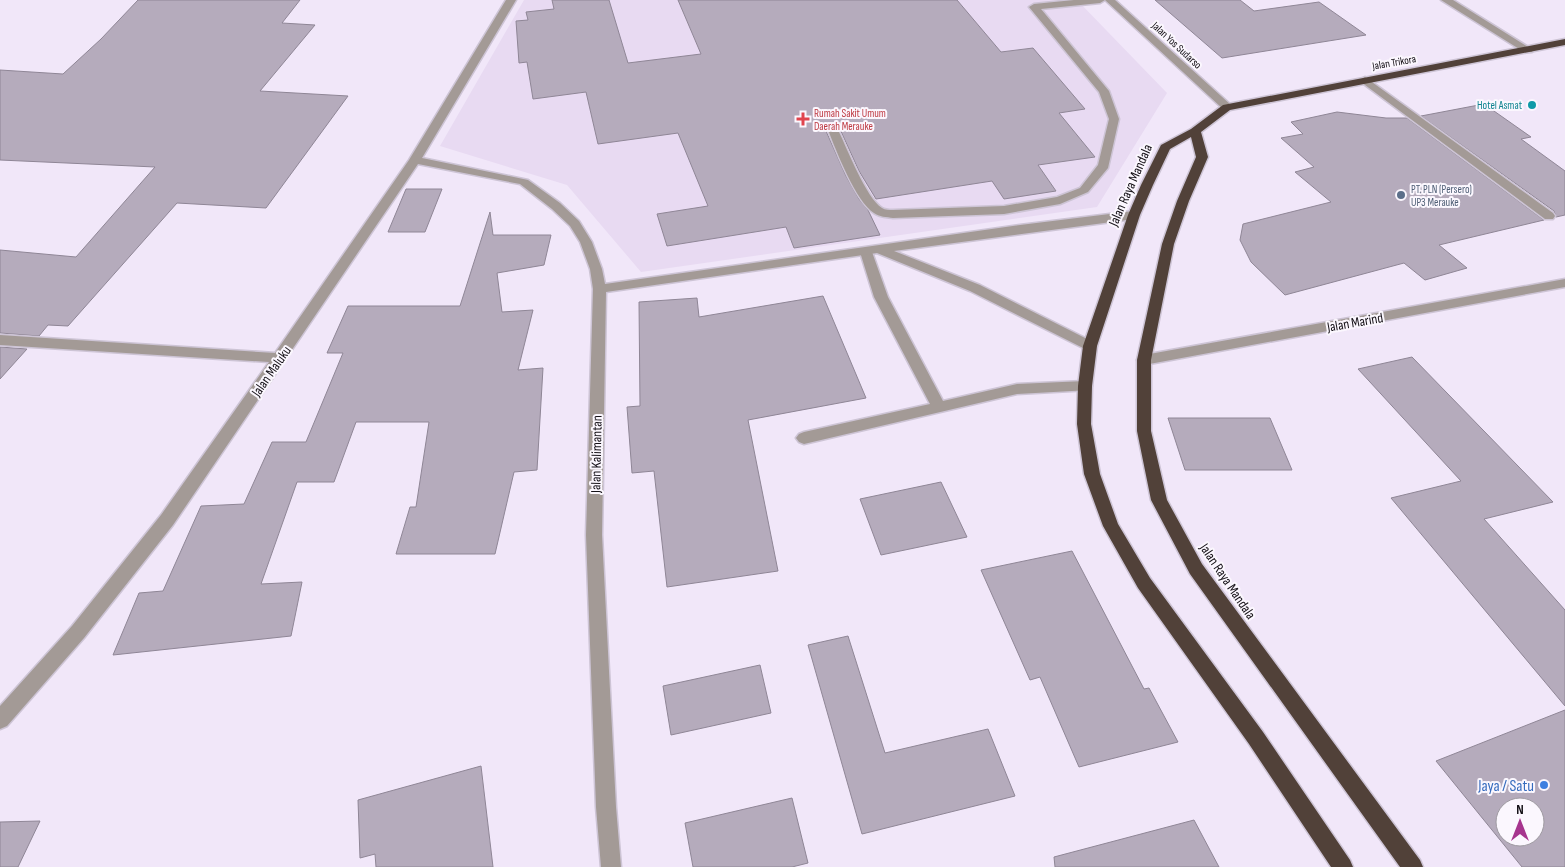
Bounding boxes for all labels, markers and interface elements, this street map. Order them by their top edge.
street label: Jalan Yos Sudarso [1148,18,1205,72]
street label: Jalan Trikora [1370,52,1417,73]
place label: Hotel Asmat [1477,99,1523,112]
marker: Hotel Asmat [1526,99,1538,111]
place label: Rumah Sakit Umum Daerah Merauke [814,107,886,133]
marker: Rumah Sakit Umum Daerah Merauke [796,112,810,126]
street label: Jalan Raya Mandala [1104,142,1156,230]
place label: PT. PLN (Persero) UP3 Merauke [1411,183,1472,209]
marker: PT. PLN (Persero) UP3 Merauke [1395,189,1407,201]
street label: Jalan Marind [1325,309,1385,336]
street label: Jalan Maluku [247,343,295,401]
street label: Jalan Kalimantan [587,415,606,494]
street label: Jalan Raya Mandala [1195,539,1259,622]
place label: Jaya / Satu [1477,777,1534,796]
marker: Jaya / Satu [1538,779,1550,791]
north arrow [1495,797,1545,847]
text: N [1516,801,1524,818]

